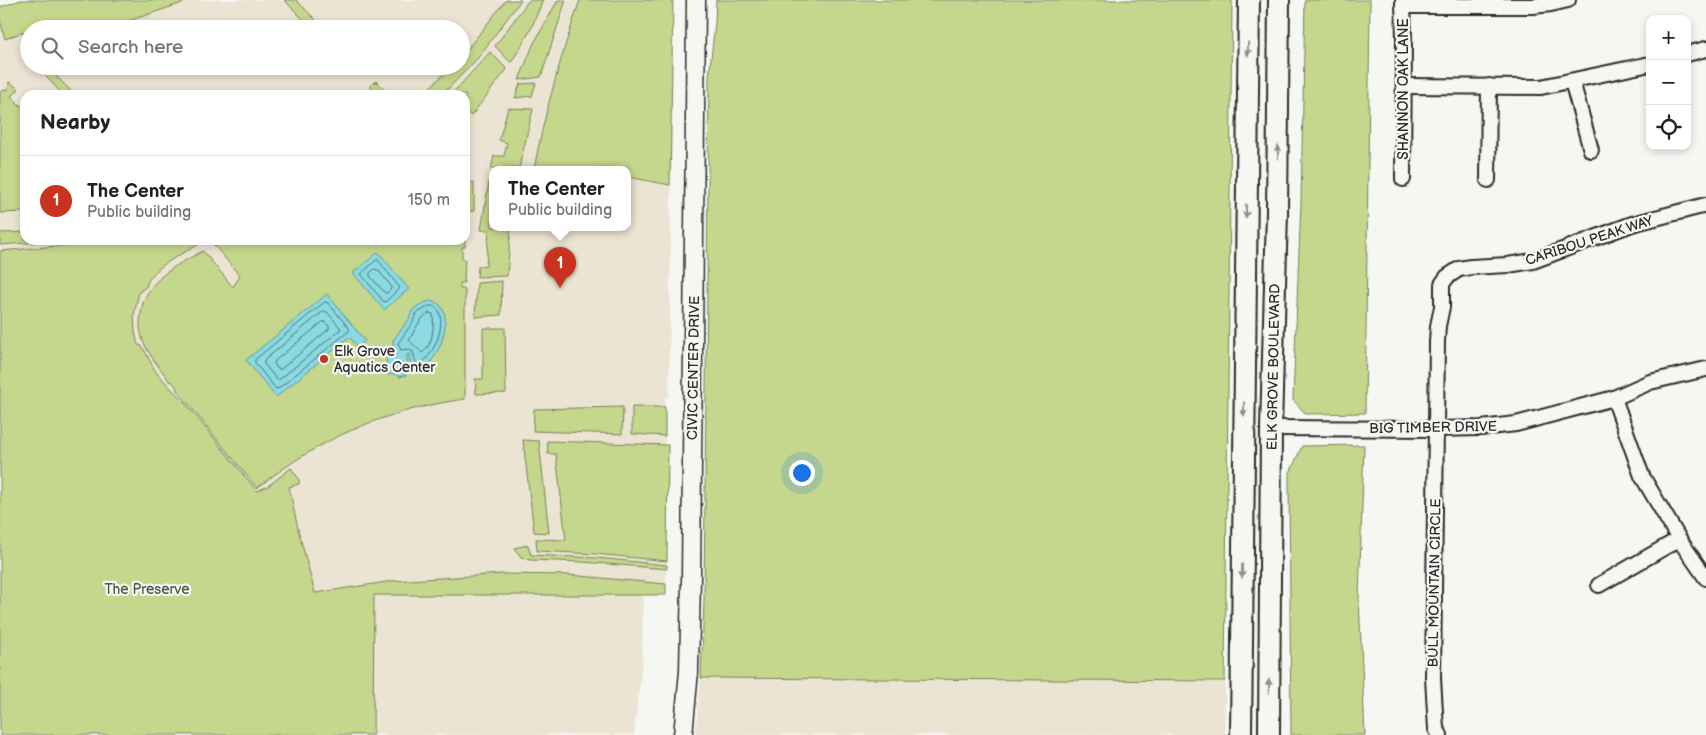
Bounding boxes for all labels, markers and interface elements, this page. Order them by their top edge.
map controls [1646,15,1691,150]
button: + [1646,15,1691,60]
street label: SHANNON OAK LANE [1395,18,1412,160]
search box [20,20,470,75]
icon: search [38,34,66,62]
text: Search here [78,36,183,59]
one-way arrow [1244,41,1252,57]
button: − [1646,60,1691,105]
button: locate [1646,105,1691,150]
text: Nearby [40,110,110,135]
one-way arrow [1274,144,1282,160]
popup [489,166,631,231]
text: The Center [508,178,605,201]
text: The Center [87,180,184,203]
text: 1 [53,191,59,210]
text: 150 m [408,191,450,210]
text: Public building [508,201,612,220]
text: Public building [87,203,191,222]
one-way arrow [1242,203,1250,219]
street label: CARIBOU PEAK WAY [1523,212,1656,269]
pin: 1 [544,247,576,288]
street label: ELK GROVE BOULEVARD [1264,284,1283,450]
street label: CIVIC CENTER DRIVE [684,296,703,440]
place label: Elk Grove Aquatics Center [334,343,436,376]
marker: Elk Grove Aquatics Center [318,353,330,365]
one-way arrow [1240,401,1248,417]
street label: BIG TIMBER DRIVE [1369,418,1497,437]
your location [789,460,815,486]
street label: BULL MOUNTAIN CIRCLE [1425,498,1444,668]
one-way arrow [1238,563,1246,579]
park label: The Preserve [105,581,189,598]
one-way arrow [1265,678,1273,694]

